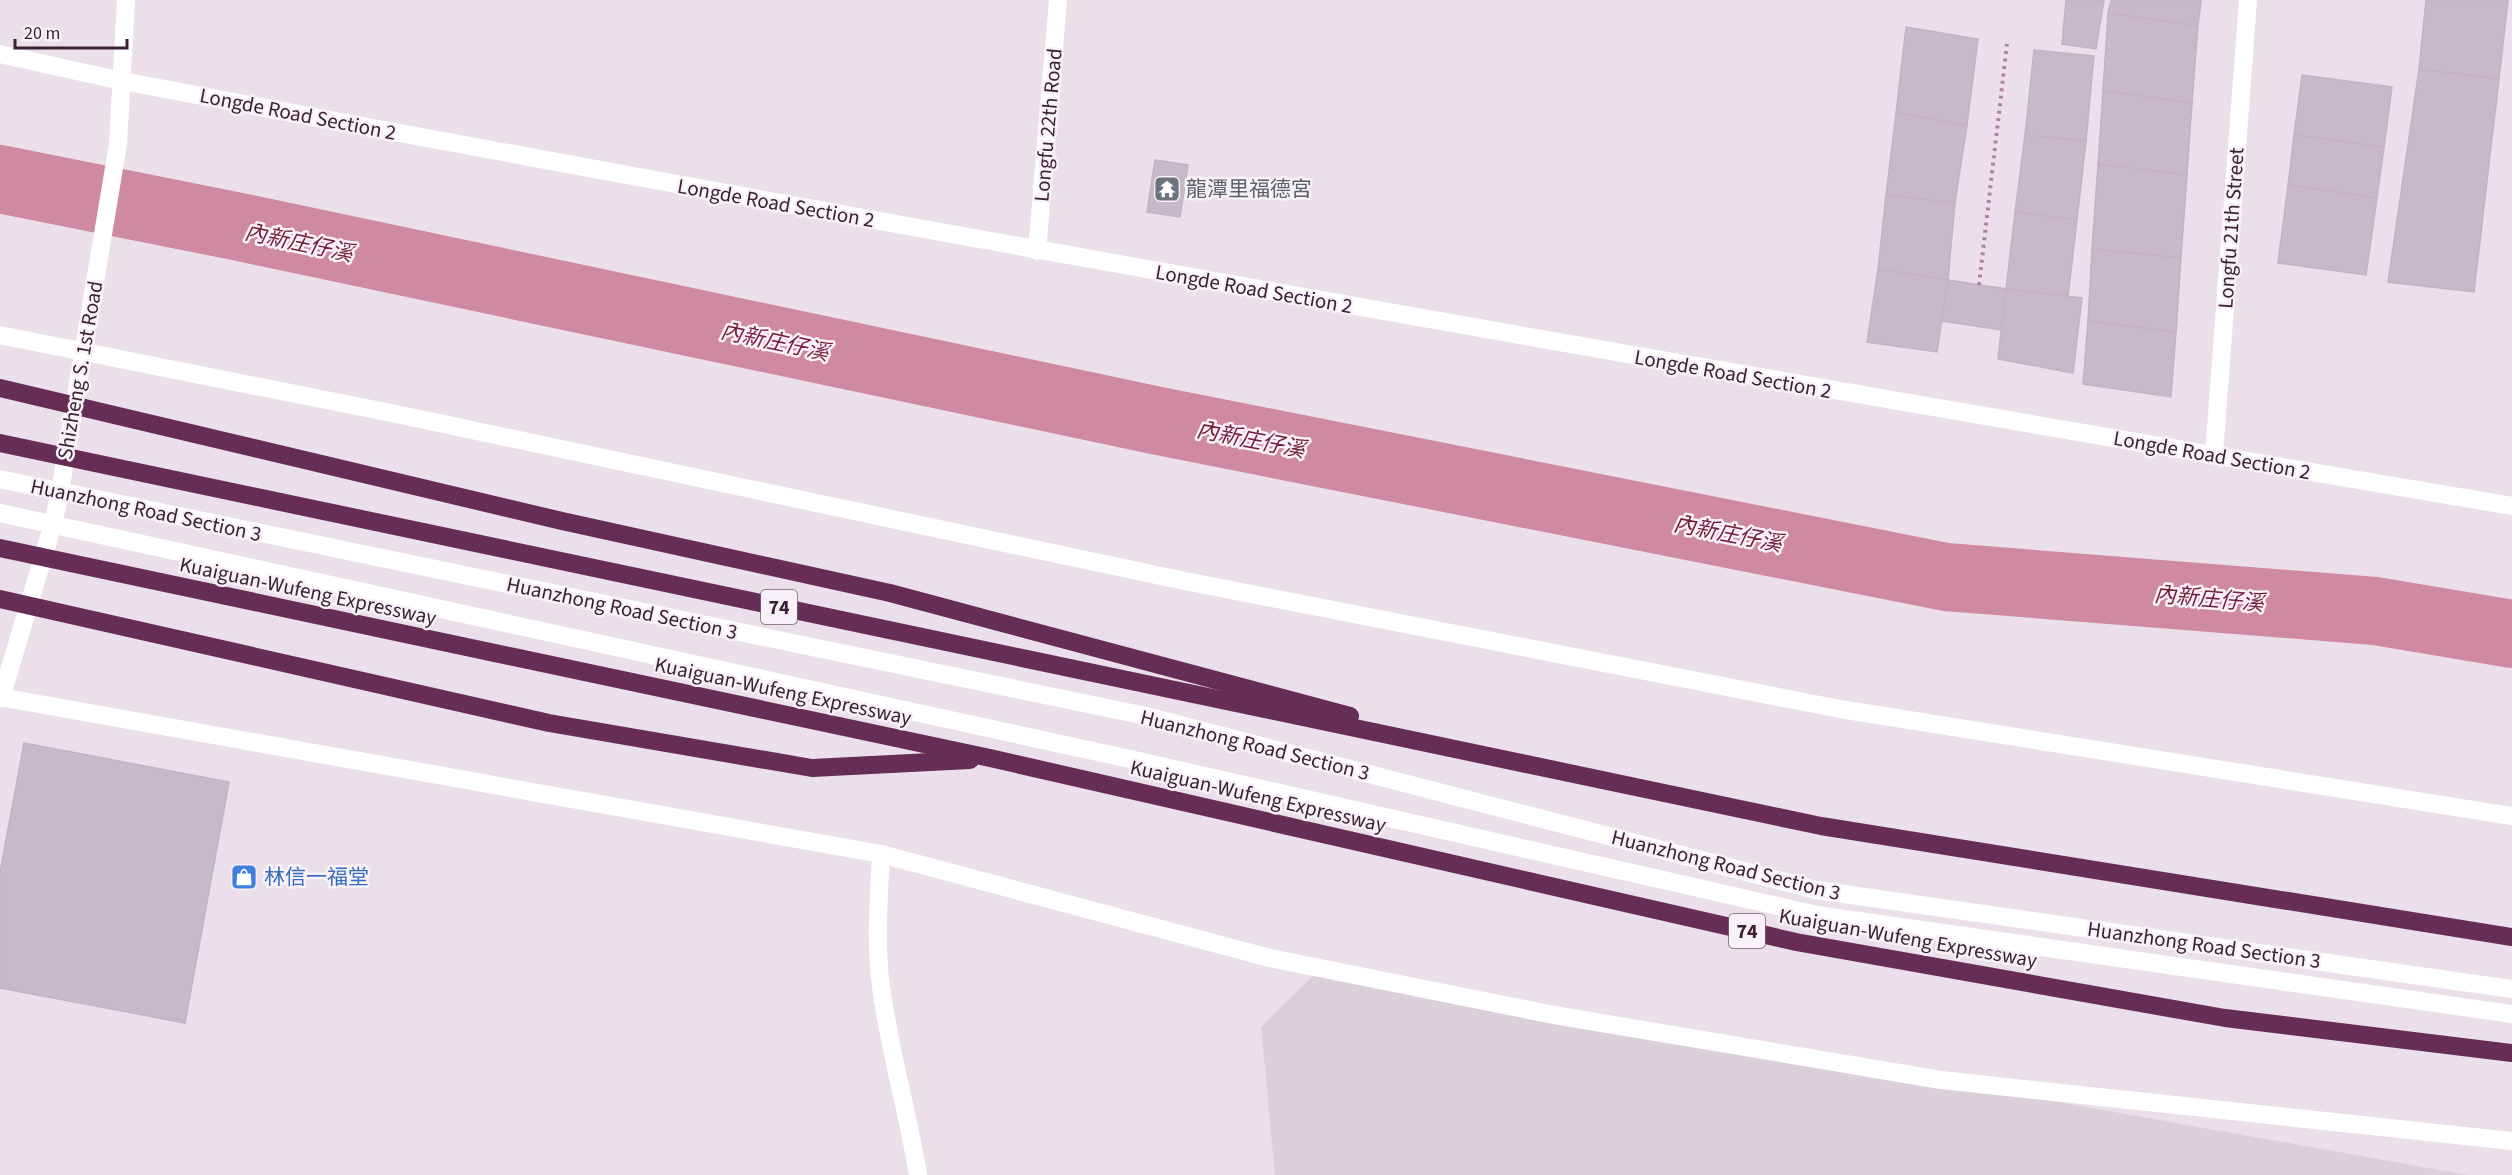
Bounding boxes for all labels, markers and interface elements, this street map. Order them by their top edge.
scale bar [15,12,128,50]
text: 20 m [24,21,60,46]
street label: Longfu 22th Road [1026,47,1070,203]
street label: Longde Road Section 2 [197,80,399,148]
street label: Longfu 21th Street [2210,146,2252,310]
street label: Longde Road Section 2 [675,171,877,235]
temple icon: 龍潭里福德宮 [1152,174,1182,204]
place label: 龍潭里福德宮 [1186,174,1312,204]
water label: 內新庄仔溪 [242,216,359,271]
street label: Longde Road Section 2 [1153,257,1355,321]
street label: Shizheng S. 1st Road [50,278,110,462]
water label: 內新庄仔溪 [718,315,835,370]
street label: Longde Road Section 2 [1632,342,1834,406]
water label: 內新庄仔溪 [1194,414,1311,467]
street label: Longde Road Section 2 [2111,423,2313,487]
street label: Huanzhong Road Section 3 [28,471,264,549]
water label: 內新庄仔溪 [1671,508,1788,561]
street label: Kuaiguan-Wufeng Expressway [177,549,439,633]
street label: Huanzhong Road Section 3 [504,569,740,647]
water label: 內新庄仔溪 [2153,578,2268,620]
road number: 74 [761,590,797,624]
street label: Kuaiguan-Wufeng Expressway [652,649,914,733]
street label: Huanzhong Road Section 3 [1137,702,1373,788]
street label: Kuaiguan-Wufeng Expressway [1127,752,1389,840]
street label: Huanzhong Road Section 3 [1608,822,1844,908]
shop icon: 林信一福堂 [229,862,259,892]
place label: 林信一福堂 [264,862,369,892]
street label: Kuaiguan-Wufeng Expressway [1776,900,2040,976]
road number: 74 [1729,914,1765,948]
street label: Huanzhong Road Section 3 [2085,914,2323,976]

